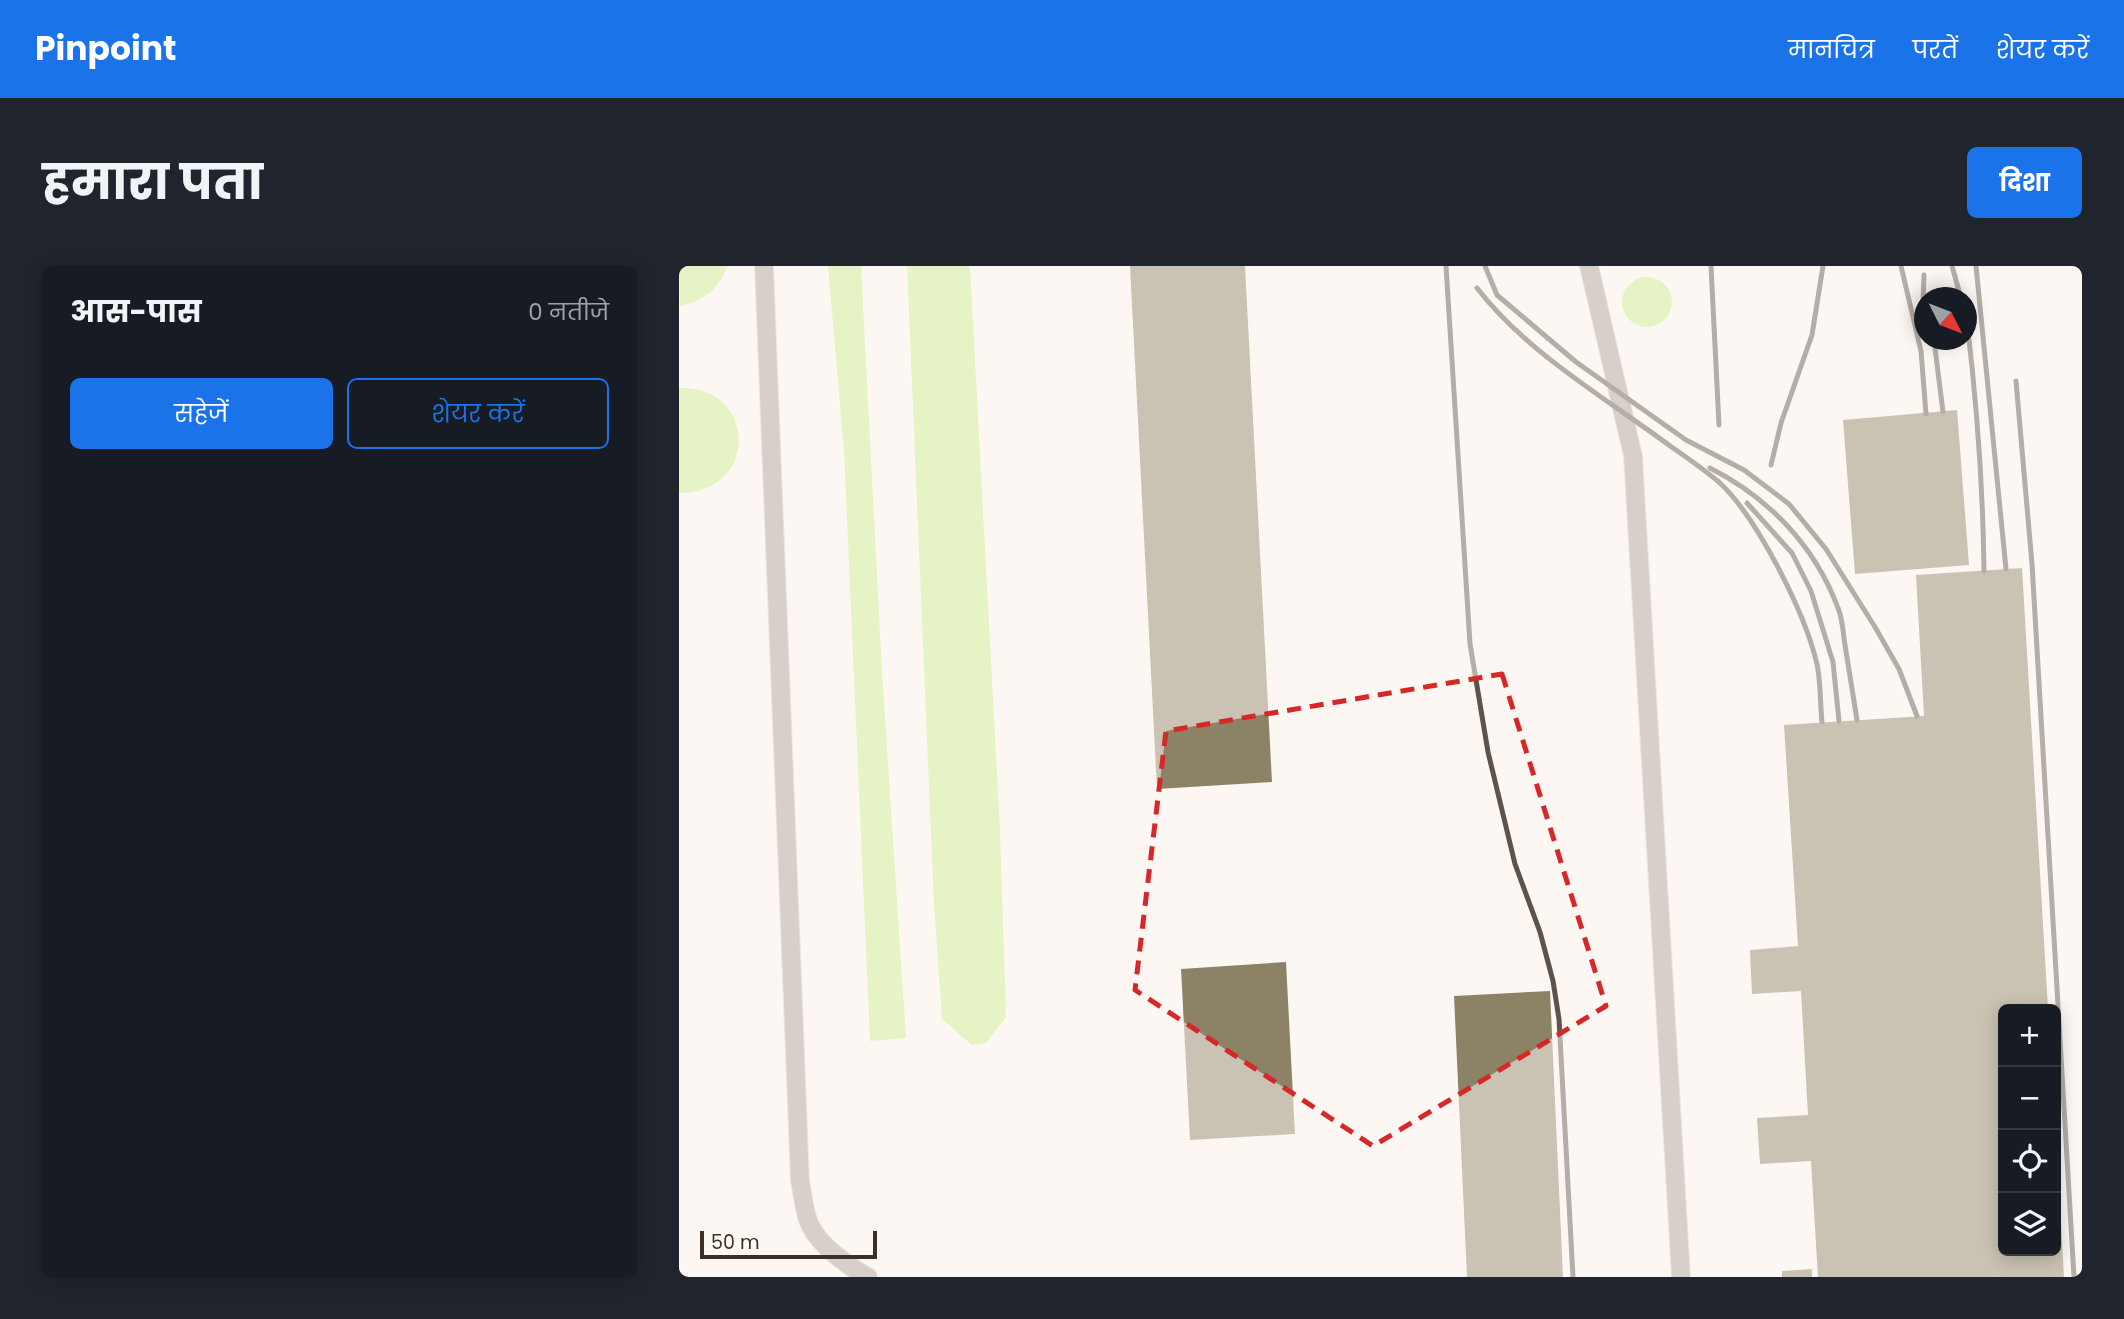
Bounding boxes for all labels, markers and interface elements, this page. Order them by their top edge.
text: Pinpoint [35,25,176,72]
text: मानचित्र [1788,33,1875,66]
text: परतें [1913,33,1958,66]
text: शेयर करें [1996,33,2089,66]
button: दिशा [1967,147,2082,218]
text: हमारा पता [42,148,263,216]
north arrow [1914,287,1977,350]
text: आस-पास [70,290,202,333]
text: 0 नतीजे [528,296,609,328]
button: सहेजें [70,378,333,449]
button: शेयर करें [347,378,609,449]
map controls [1998,1004,2061,1256]
button: + [1998,1004,2061,1067]
button: − [1998,1067,2061,1130]
button: locate [1998,1130,2061,1193]
button: layers [1998,1193,2061,1256]
scale bar [700,1228,877,1260]
text: 50 m [711,1229,760,1256]

